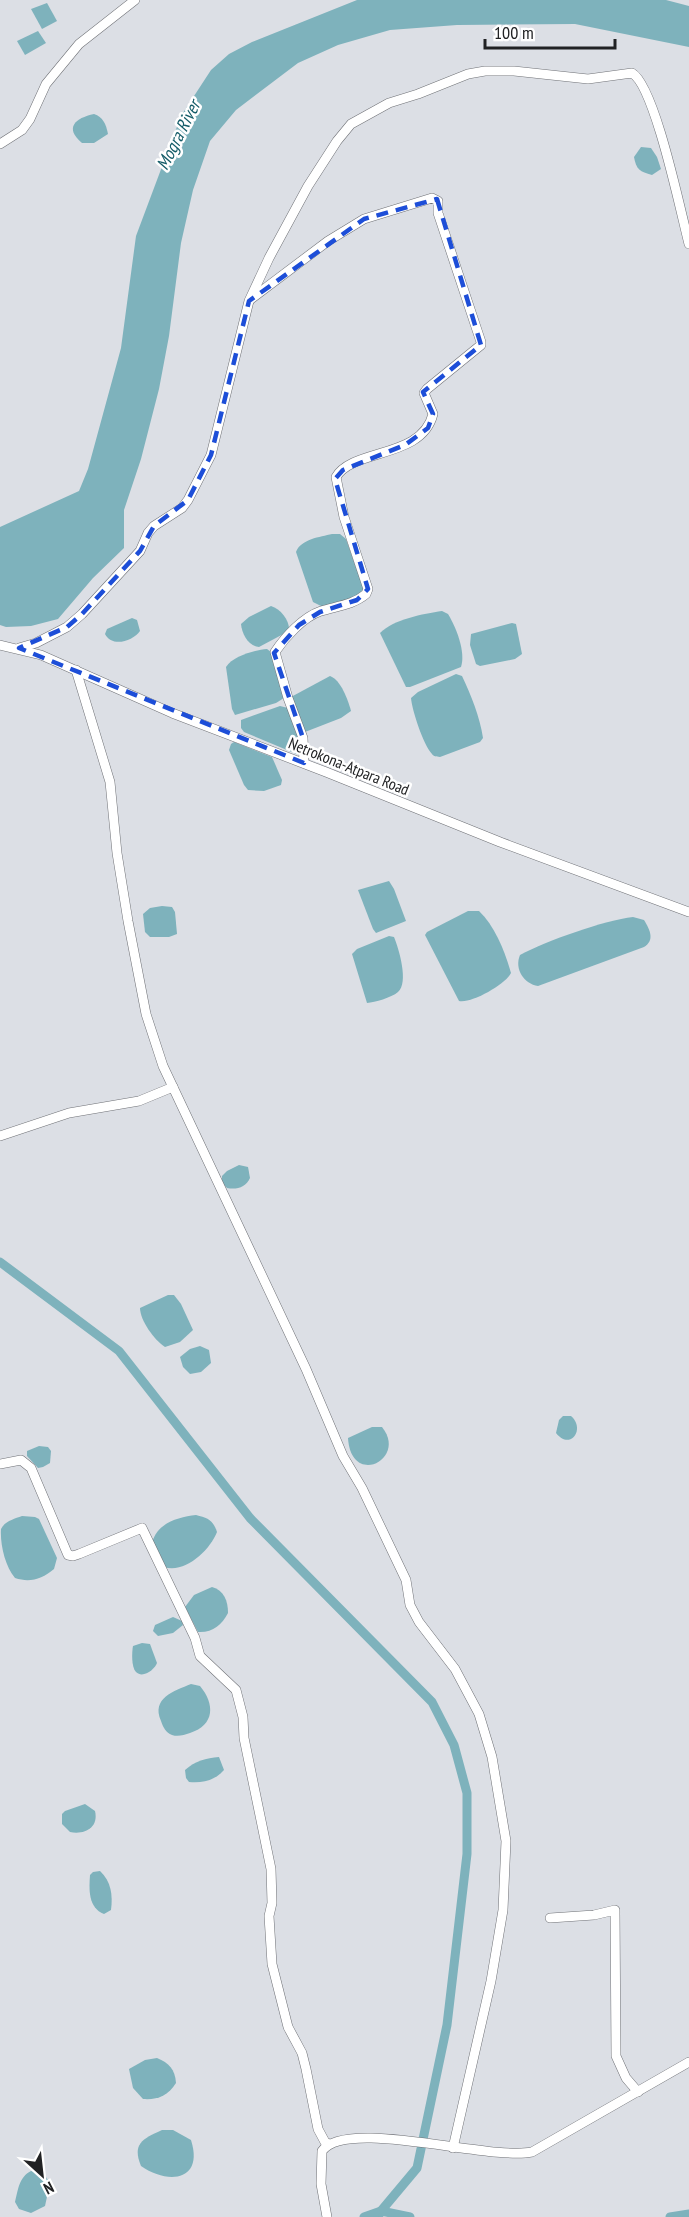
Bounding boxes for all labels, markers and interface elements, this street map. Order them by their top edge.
scale bar [485,12,616,50]
text: 100 m [494,21,534,44]
water label: Mogra River [151,94,207,174]
street label: Netrokona-Atpara Road [286,733,412,799]
north arrow [12,2145,72,2205]
text: N [40,2177,57,2199]

